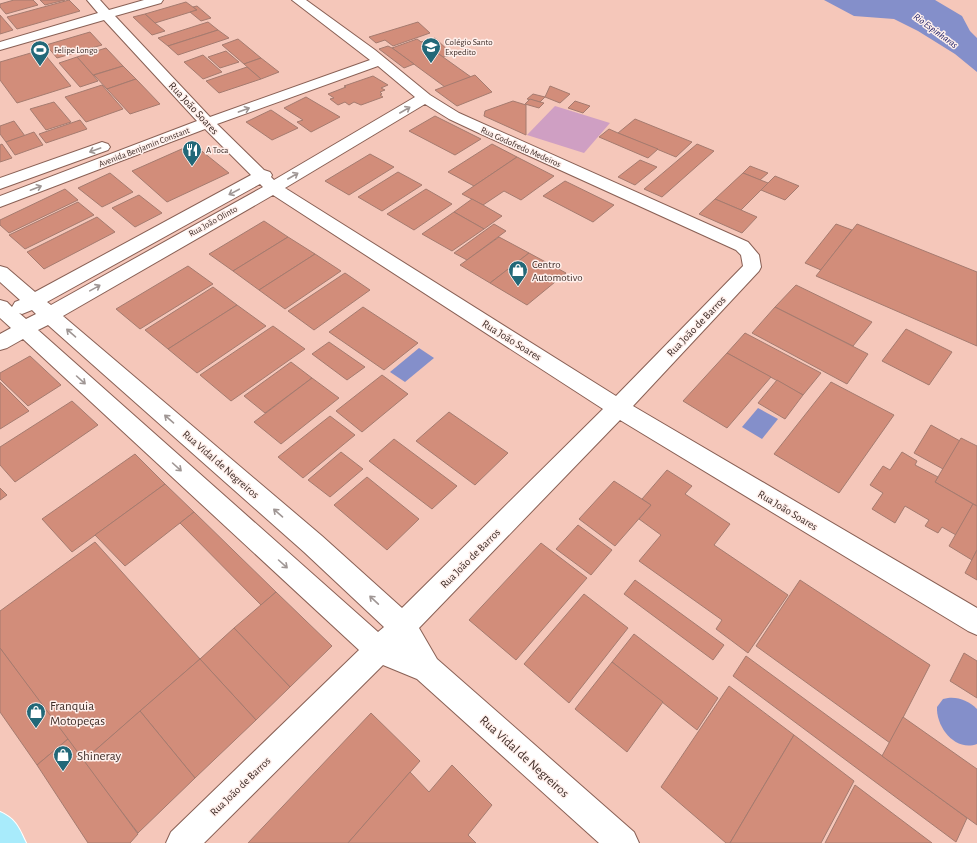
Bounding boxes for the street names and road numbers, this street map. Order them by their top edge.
street label: Rua João Soares [167,80,221,137]
street label: Avenida Benjamin Constant [97,126,191,169]
street label: Rua Godofredo Medeiros [479,126,562,169]
street label: Rua João Olinto [187,204,240,238]
street label: Rua João de Barros [665,294,728,359]
street label: Rua João Soares [480,318,543,363]
street label: Rua Vidal de Negreiros [180,428,261,500]
street label: Rua João Soares [756,488,819,532]
street label: Rua João de Barros [438,526,502,590]
street label: Rua Vidal de Negreiros [477,714,571,800]
street label: Rua João de Barros [208,755,273,818]

